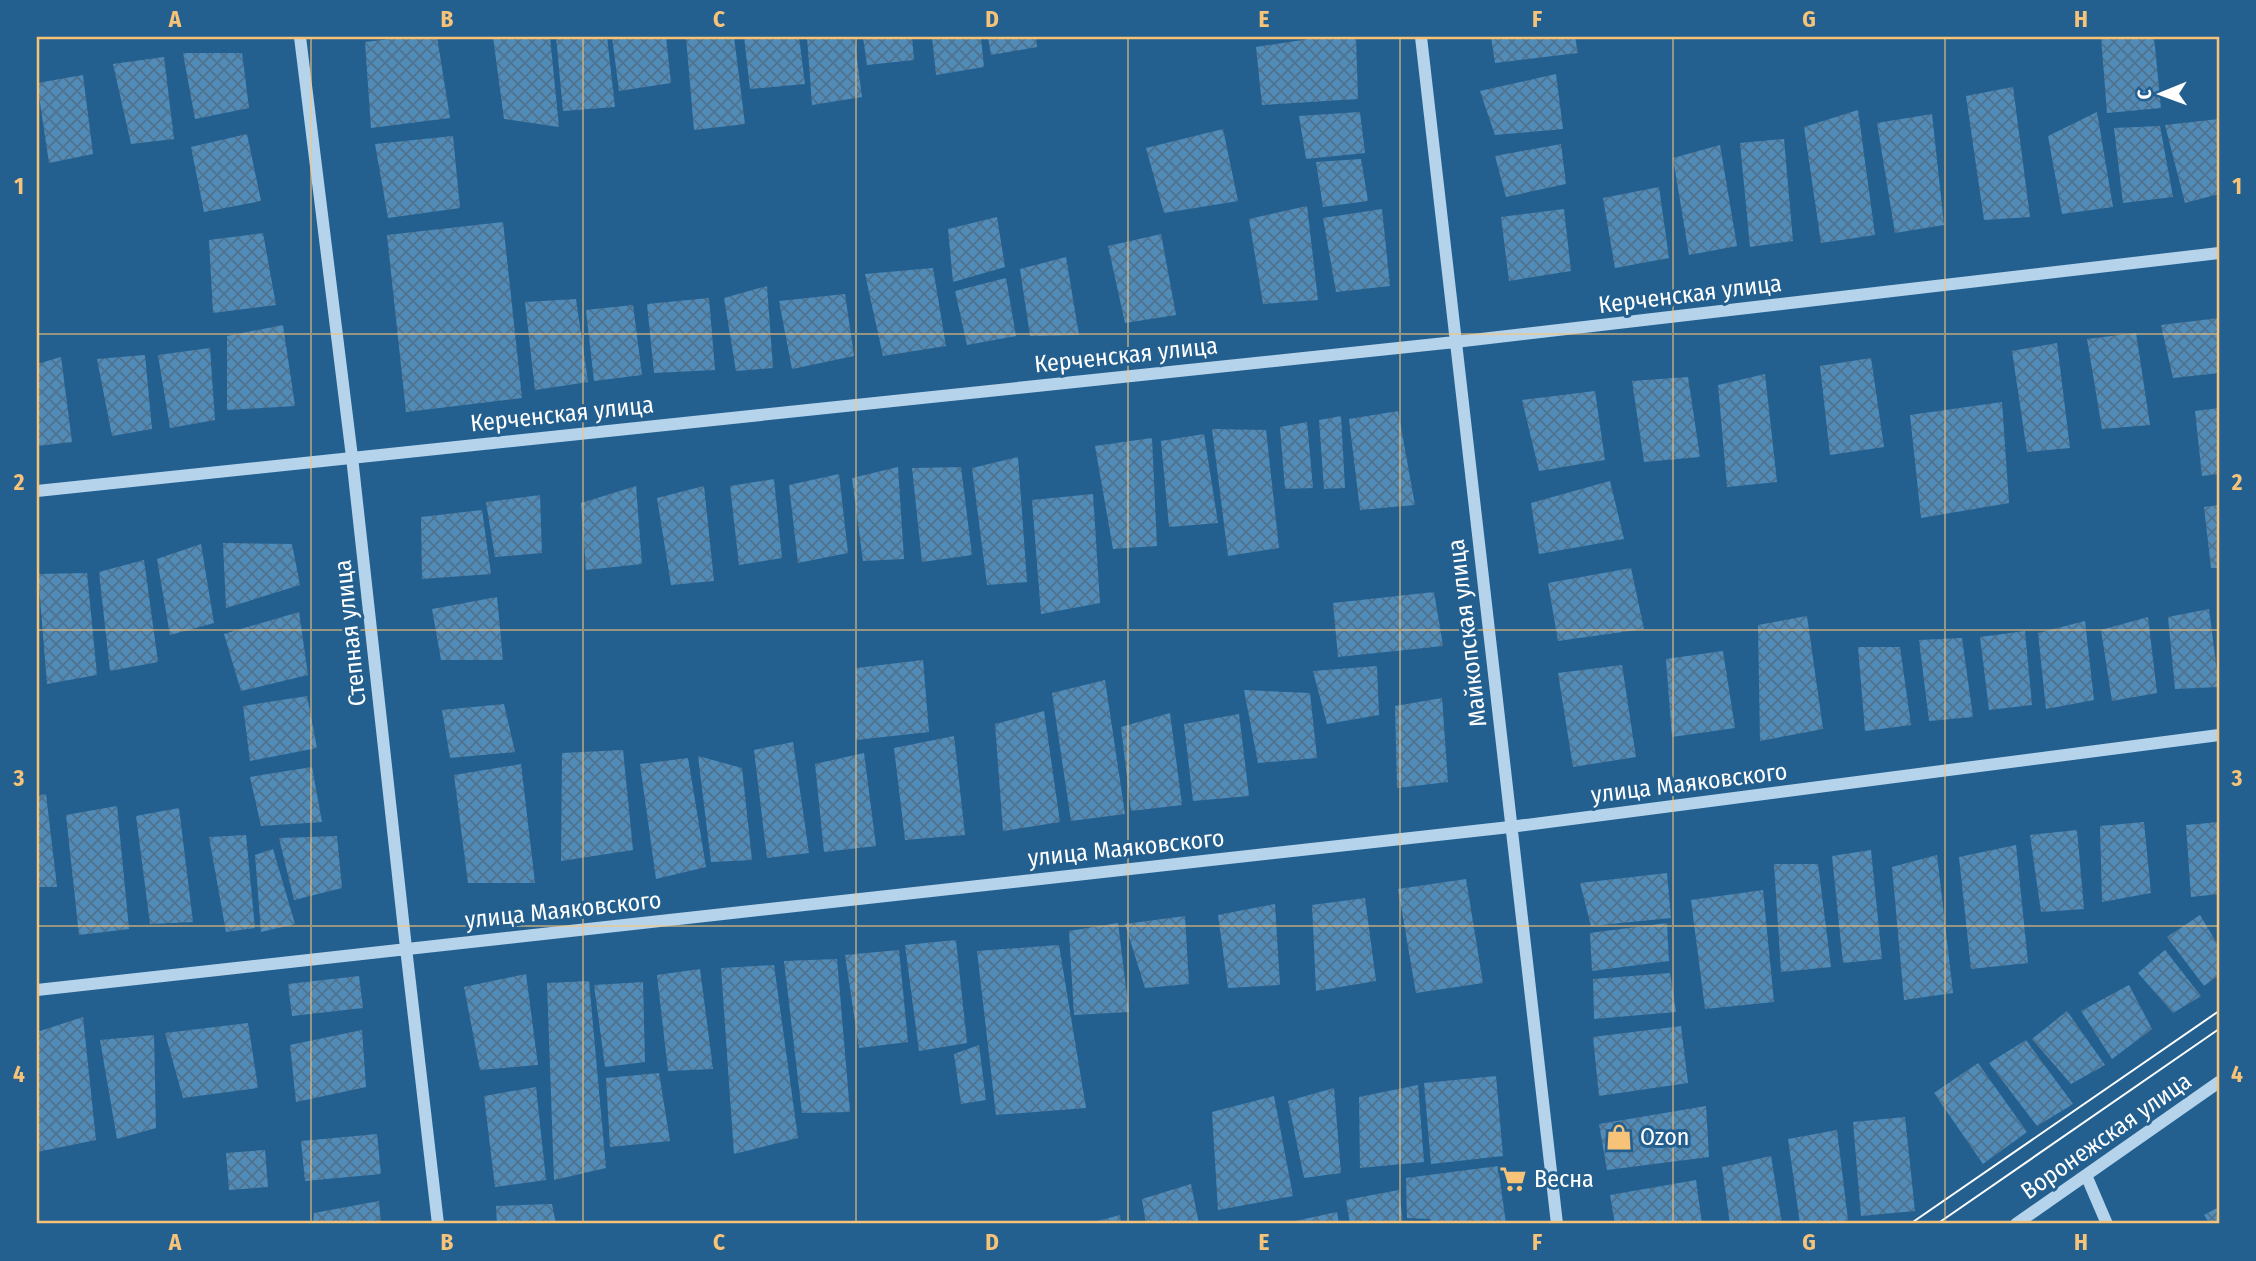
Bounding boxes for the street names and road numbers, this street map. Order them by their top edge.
street label: Керченская улица [1597,269,1783,319]
street label: Керченская улица [1033,331,1219,379]
street label: Керченская улица [469,390,655,438]
street label: Майкопская улица [1442,538,1492,728]
street label: Степная улица [328,558,372,708]
street label: улица Маяковского [1589,757,1789,809]
street label: улица Маяковского [1026,824,1226,872]
street label: улица Маяковского [463,886,663,934]
street label: Воронежская улица [2016,1067,2196,1205]

